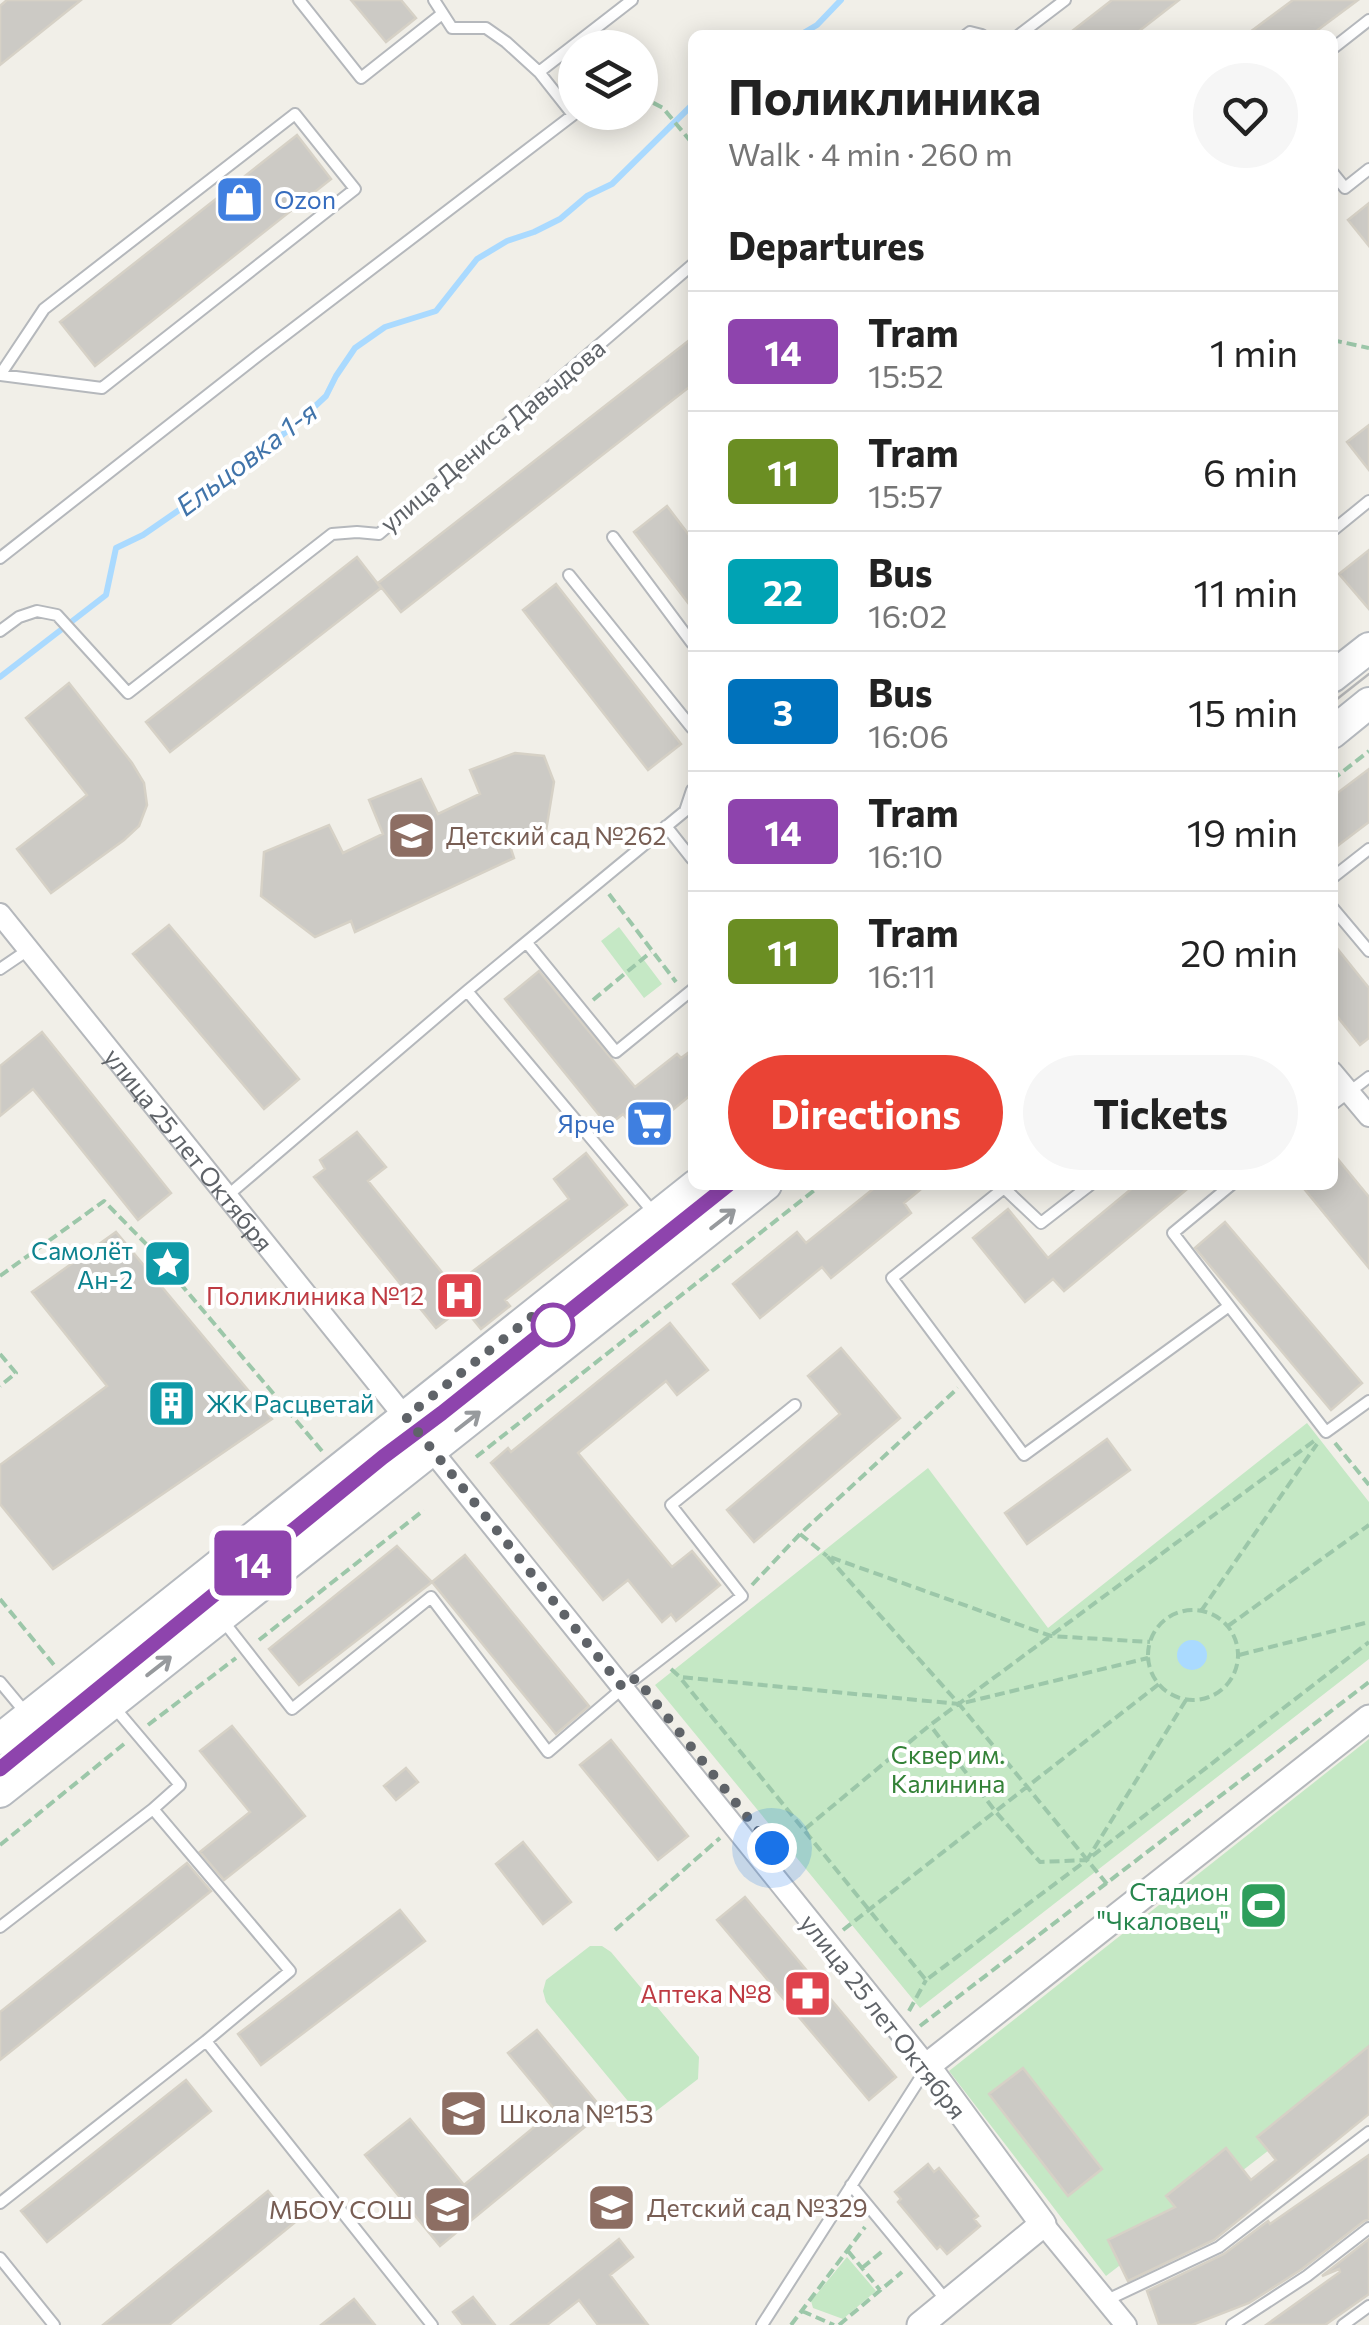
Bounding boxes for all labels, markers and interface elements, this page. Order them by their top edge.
map controls [558,30,658,130]
button: layers [558,30,658,130]
button: heart [1193,63,1298,168]
text: Поликлиника [728,66,1041,125]
text: Walk · 4 min · 260 m [728,133,1013,173]
shop icon: Ozon [213,173,265,225]
place label: Ozon [274,184,336,214]
text: Departures [728,221,925,268]
text: Tram [868,308,959,355]
text: 1 min [1210,328,1298,375]
text: 14 [764,330,802,373]
street label: улица Дениса Давыдова [373,332,611,538]
text: 15:52 [868,355,944,395]
water label: Ельцовка 1-я [169,394,323,522]
text: Tram [868,428,959,475]
text: 6 min [1203,448,1298,495]
text: 11 [767,450,799,493]
text: 15:57 [868,475,943,515]
text: Bus [868,548,933,595]
text: 11 min [1194,568,1298,615]
text: 22 [763,570,803,613]
text: 16:02 [868,595,947,635]
text: Bus [868,668,933,715]
text: 15 min [1188,688,1298,735]
text: 3 [773,690,793,733]
text: 16:06 [868,715,949,755]
text: Tram [868,788,959,835]
text: 19 min [1187,808,1298,855]
school or university icon: Детский сад №262 [385,809,437,861]
text: 14 [764,810,802,853]
place label: Детский сад №262 [446,820,666,850]
text: 16:10 [868,835,943,875]
text: Tram [868,908,959,955]
text: 20 min [1180,928,1298,975]
text: 11 [767,930,799,973]
text: 16:11 [868,955,936,995]
street label: улица 25 лет Октября [99,1042,280,1257]
button: Directions [728,1055,1003,1170]
button: Tickets [1023,1055,1298,1170]
supermarket icon: Ярче [624,1097,676,1149]
place label: Ярче [557,1108,615,1138]
one-way arrow [709,1209,736,1230]
place label: Самолёт Ан-2 [31,1235,133,1294]
place icon: Самолёт Ан-2 [142,1238,194,1290]
hospital icon: Поликлиника №12 [433,1269,485,1321]
place label: Поликлиника №12 [206,1280,424,1310]
unlabelled marker [532,1304,574,1346]
building icon: ЖК Расцветай [145,1377,197,1429]
place label: ЖК Расцветай [206,1388,374,1418]
one-way arrow [455,1410,481,1432]
line badge: 14 [208,1530,298,1596]
text: 14 [234,1542,272,1585]
one-way arrow [145,1655,171,1677]
park label: Сквер им. Калинина [891,1739,1005,1798]
your location [747,1823,797,1873]
place label: Стадион "Чкаловец" [1097,1876,1229,1935]
sports icon: Стадион "Чкаловец" [1238,1879,1290,1931]
street label: улица 25 лет Октября [795,1907,973,2125]
pharmacy icon: Аптека №8 [781,1967,833,2019]
place label: Аптека №8 [640,1978,772,2008]
school or university icon: Школа №153 [438,2087,490,2139]
place label: Школа №153 [499,2098,654,2128]
school or university icon: Детский сад №329 [586,2181,638,2233]
school or university icon: МБОУ СОШ [422,2183,474,2235]
place label: Детский сад №329 [647,2192,868,2222]
place label: МБОУ СОШ [269,2194,413,2224]

